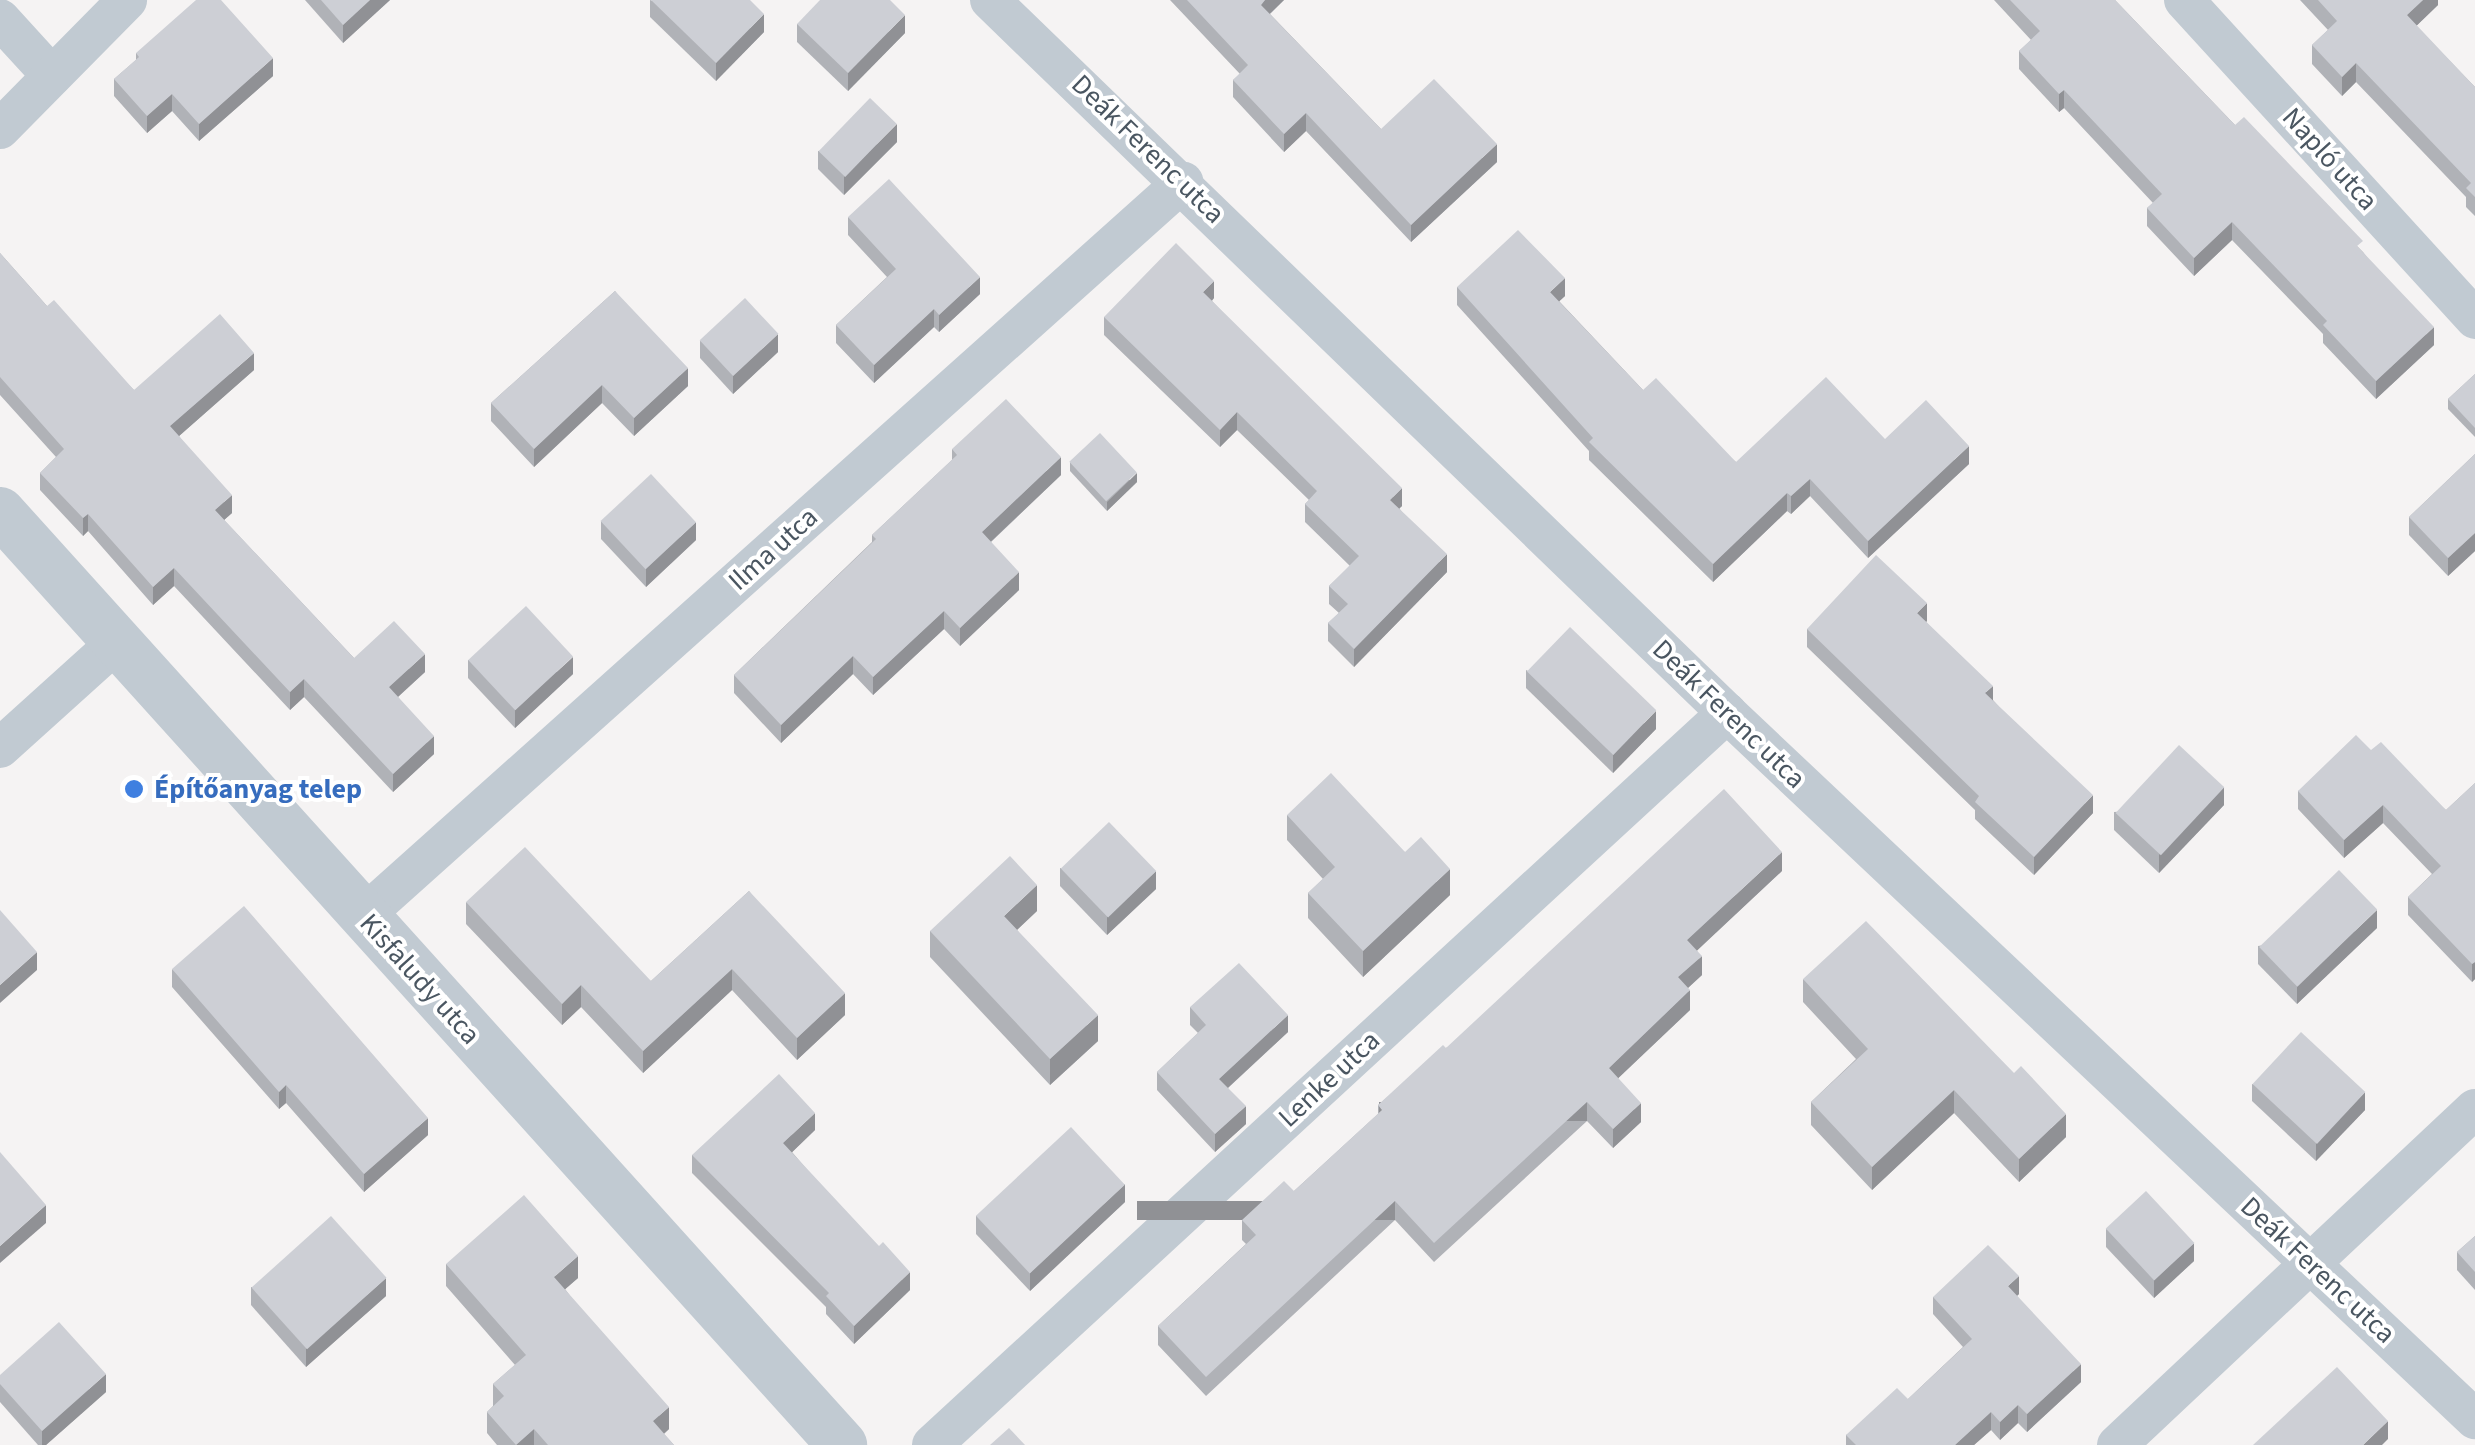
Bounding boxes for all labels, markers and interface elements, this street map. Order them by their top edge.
street label: Deák Ferenc utca [1065,68,1231,230]
street label: Napló utca [2275,101,2385,217]
street label: Ilma utca [722,500,824,598]
street label: Deák Ferenc utca [1646,633,1812,795]
place label: Építőanyag telep [154,772,362,806]
marker: Építőanyag telep [123,778,145,800]
street label: Kisfaludy utca [353,907,487,1051]
street label: Lenke utca [1271,1024,1387,1134]
street label: Deák Ferenc utca [2234,1190,2402,1350]

